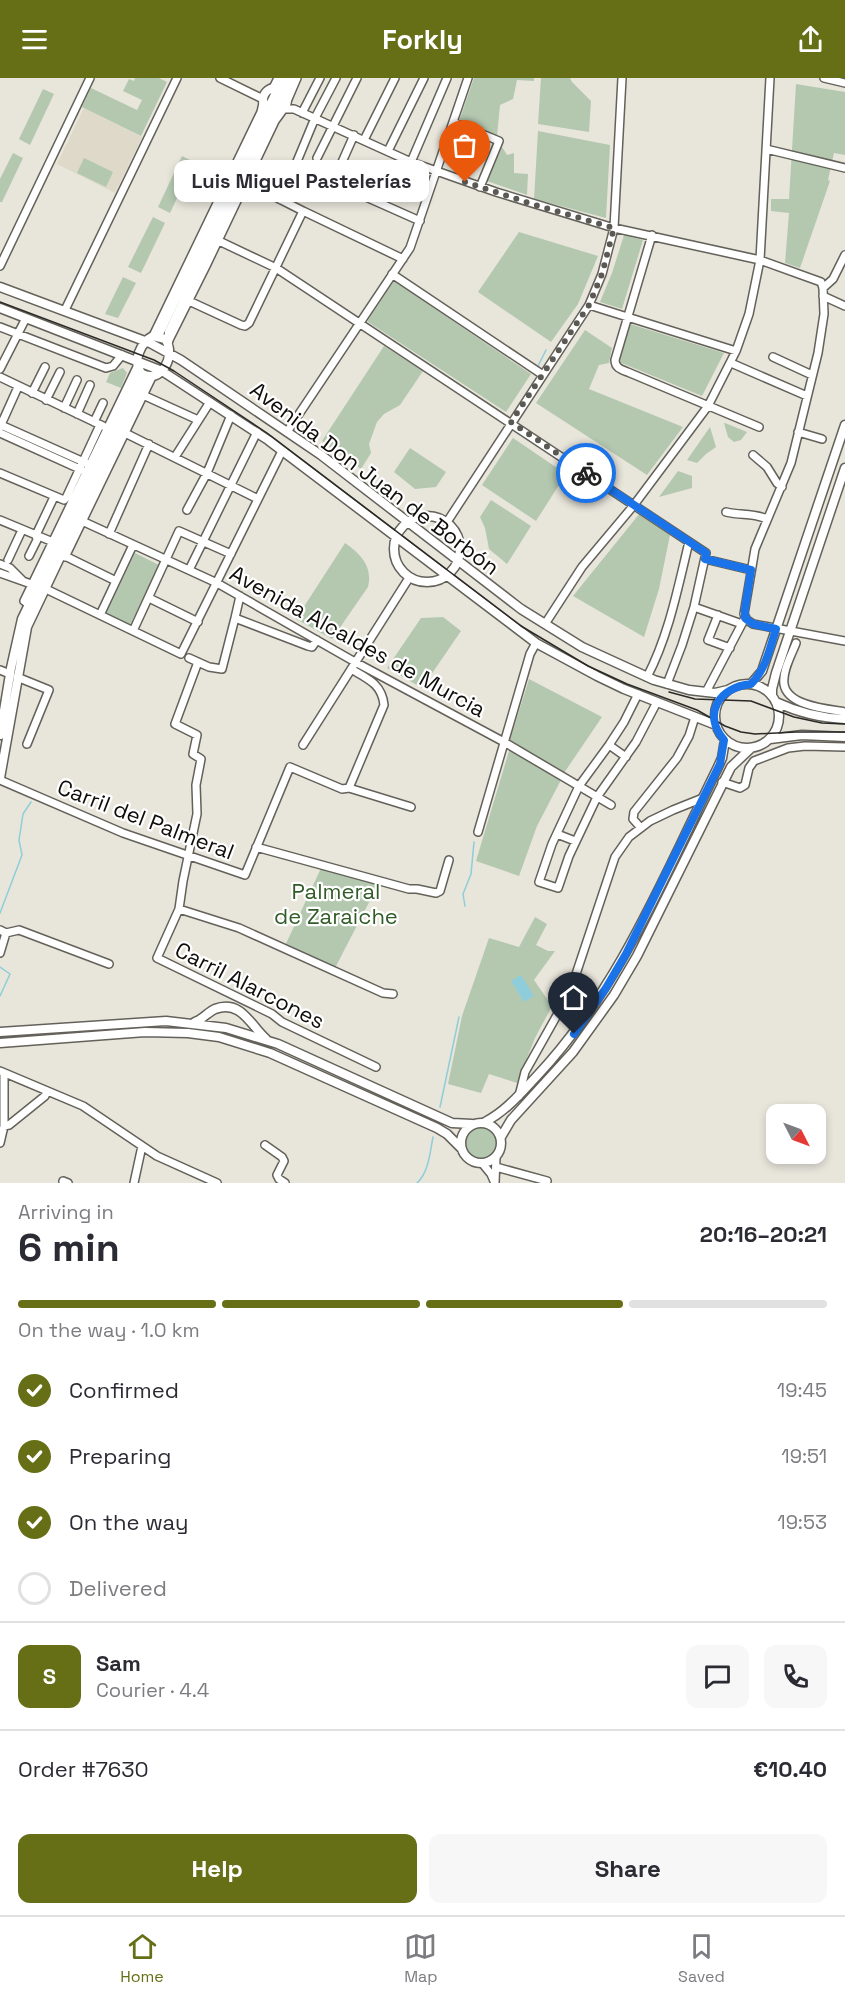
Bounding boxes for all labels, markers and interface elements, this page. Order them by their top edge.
text: Forkly [382,22,463,57]
icon: menu [18,23,51,56]
icon: share [794,23,827,56]
pin [439,120,490,182]
icon: bag [448,129,481,162]
callout: Luis Miguel Pastelerías [174,161,429,203]
text: Luis Miguel Pastelerías [191,168,412,194]
street label: Avenida Don Juan de Borbón [245,375,505,581]
courier [556,443,616,503]
icon: bike [570,457,603,490]
street label: Avenida Alcaldes de Murcia [225,559,491,723]
street label: Carril del Palmeral [54,772,238,866]
park label: Palmeral de Zaraiche [274,877,398,930]
street label: Carril Alarcones [171,935,329,1035]
pin [548,972,599,1034]
icon: home [557,981,590,1014]
north arrow [766,1104,826,1164]
map controls [766,1104,826,1164]
text: Arriving in [18,1199,114,1225]
text: 20:16–20:21 [700,1220,827,1248]
text: 6 min [18,1223,120,1272]
text: On the way · 1.0 km [18,1317,200,1343]
icon: check [18,1374,51,1407]
text: Confirmed [69,1376,179,1404]
text: 19:45 [777,1377,827,1403]
icon: check [18,1440,51,1473]
text: Preparing [69,1442,171,1470]
text: 19:51 [781,1443,827,1469]
icon: check [18,1506,51,1539]
text: On the way [69,1508,188,1536]
text: 19:53 [777,1509,827,1535]
text: Delivered [69,1574,167,1602]
button: chat [686,1645,749,1708]
button: phone [764,1645,827,1708]
text: Sam [96,1649,141,1677]
text: S [43,1662,56,1690]
text: Courier · 4.4 [96,1677,209,1703]
text: Order #7630 [18,1755,149,1783]
text: €10.40 [753,1755,827,1783]
button: Help [18,1834,417,1903]
button: Share [429,1834,827,1903]
tab: Home [120,1930,164,1987]
tab: Map [404,1930,438,1987]
tab: Saved [678,1930,725,1987]

